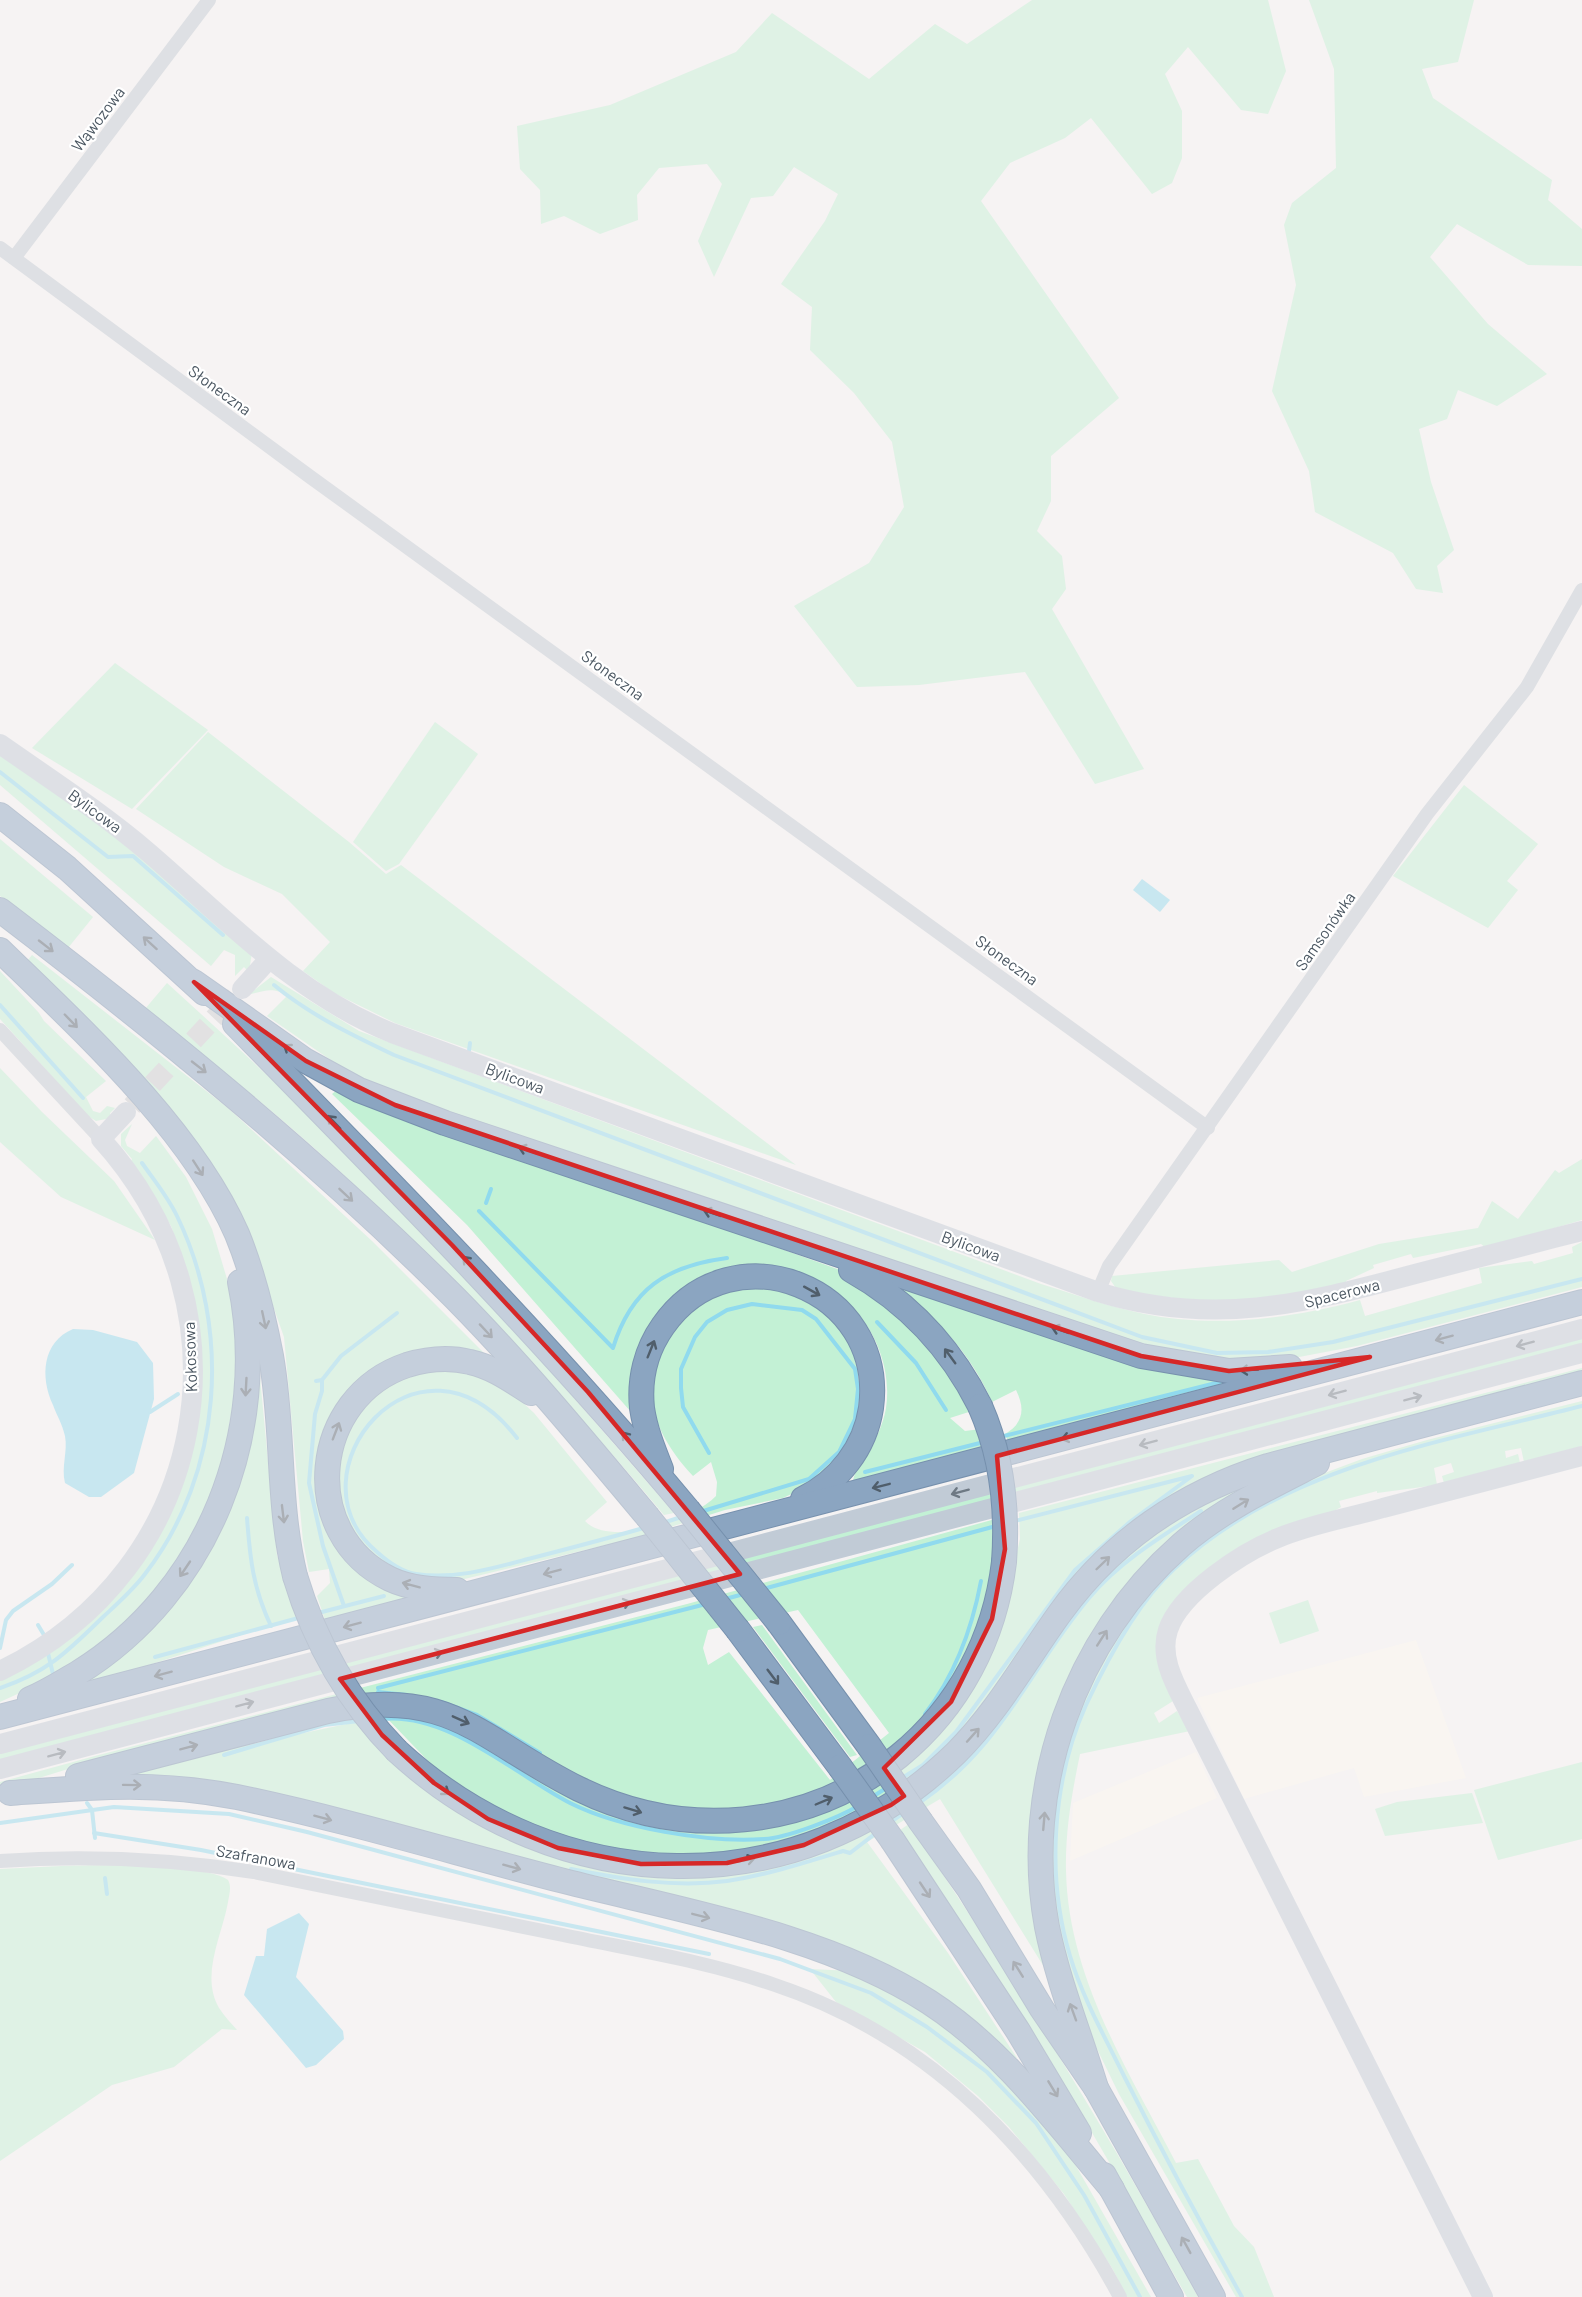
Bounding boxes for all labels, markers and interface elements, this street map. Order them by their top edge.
street label: Wąwozowa [67,82,128,155]
street label: Słoneczna [185,360,255,419]
street label: Słoneczna [578,645,648,704]
street label: Bylicowa [65,785,126,836]
street label: Samsonówka [1291,888,1359,974]
street label: Słoneczna [972,930,1042,989]
one-way arrow [143,936,158,950]
one-way arrow [38,939,54,952]
one-way arrow [64,1013,78,1028]
one-way arrow [283,1044,299,1056]
street label: Bylicowa [483,1058,547,1097]
one-way arrow [191,1061,207,1074]
one-way arrow [326,1115,341,1130]
one-way arrow [518,1144,537,1155]
one-way arrow [193,1159,205,1176]
one-way arrow [338,1188,353,1202]
one-way arrow [703,1206,722,1217]
street label: Bylicowa [939,1226,1003,1265]
one-way arrow [462,1256,476,1271]
street label: Spacerowa [1302,1274,1381,1311]
one-way arrow [803,1285,820,1297]
one-way arrow [258,1311,270,1330]
street label: Kokosowa [179,1322,200,1392]
one-way arrow [479,1323,493,1338]
one-way arrow [1051,1324,1070,1335]
one-way arrow [1435,1333,1454,1344]
one-way arrow [1516,1338,1535,1350]
one-way arrow [646,1340,657,1359]
one-way arrow [943,1348,956,1364]
one-way arrow [1240,1365,1260,1376]
one-way arrow [241,1376,252,1396]
one-way arrow [1328,1388,1347,1399]
one-way arrow [1403,1391,1422,1403]
one-way arrow [332,1422,343,1441]
one-way arrow [621,1432,635,1447]
one-way arrow [1061,1432,1080,1444]
one-way arrow [1139,1437,1158,1449]
one-way arrow [872,1481,891,1492]
one-way arrow [950,1487,969,1498]
one-way arrow [1232,1497,1249,1509]
one-way arrow [278,1504,289,1523]
one-way arrow [1095,1556,1110,1570]
one-way arrow [179,1561,191,1577]
one-way arrow [543,1567,562,1579]
one-way arrow [402,1579,421,1590]
one-way arrow [612,1598,631,1610]
one-way arrow [343,1620,362,1631]
one-way arrow [1097,1630,1109,1647]
one-way arrow [424,1648,443,1659]
one-way arrow [154,1669,173,1681]
one-way arrow [767,1669,779,1685]
one-way arrow [235,1698,254,1709]
one-way arrow [451,1715,469,1726]
one-way arrow [966,1728,980,1743]
one-way arrow [179,1741,198,1752]
one-way arrow [47,1748,66,1759]
one-way arrow [121,1779,141,1791]
one-way arrow [433,1783,449,1795]
one-way arrow [814,1795,833,1806]
one-way arrow [623,1805,642,1816]
one-way arrow [1038,1812,1049,1832]
one-way arrow [313,1813,332,1825]
street label: Szafranowa [215,1840,297,1873]
one-way arrow [736,1854,755,1865]
one-way arrow [502,1862,521,1874]
one-way arrow [920,1881,932,1898]
one-way arrow [691,1910,710,1922]
one-way arrow [1011,1961,1023,1978]
one-way arrow [1066,2003,1077,2022]
one-way arrow [1048,2080,1060,2097]
one-way arrow [1180,2237,1192,2254]

